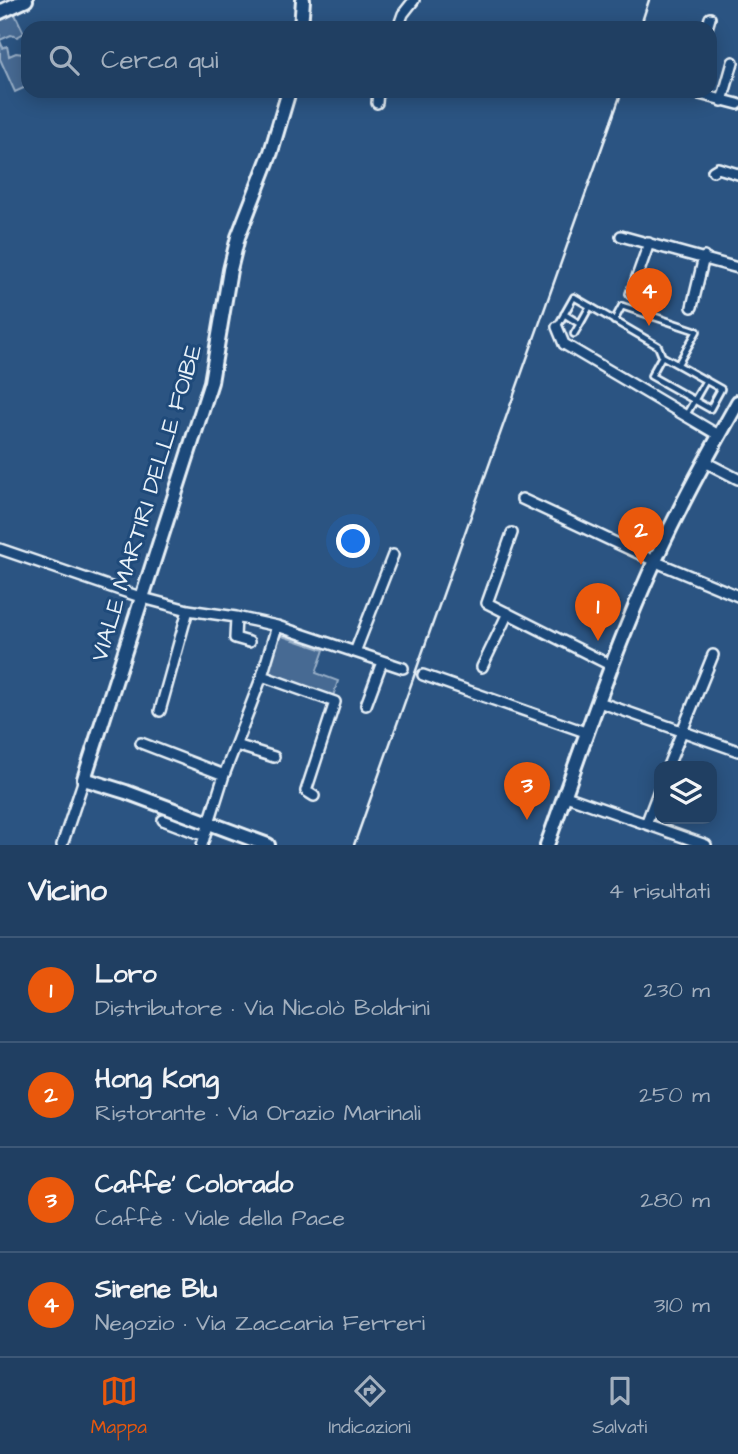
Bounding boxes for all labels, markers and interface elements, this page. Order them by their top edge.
search box [21,21,717,98]
icon: search [45,41,83,79]
text: Cerca qui [101,42,218,78]
pin: 4 [626,268,672,326]
street label: VIALE MARTIRI DELLE FOIBE [82,340,212,666]
pin: 2 [618,507,664,565]
your location [336,524,370,558]
pin: 1 [575,583,621,641]
map controls [654,761,717,824]
button: layers [654,761,717,824]
pin: 3 [504,762,550,820]
text: Vicino [28,870,107,912]
text: 4 risultati [608,875,710,907]
text: Loro [95,956,157,992]
text: 1 [50,974,52,1006]
text: 230 m [644,974,710,1006]
text: Distributore · Via Nicolò Boldrini [95,992,430,1024]
text: Hong Kong [95,1061,219,1097]
text: 2 [44,1079,58,1111]
text: 250 m [639,1079,710,1111]
text: Ristorante · Via Orazio Marinali [95,1097,421,1129]
text: Caffe' Colorado [95,1166,293,1202]
text: 3 [45,1184,57,1216]
text: 280 m [640,1184,710,1216]
text: Caffè · Viale della Pace [95,1202,345,1234]
text: Sirene Blu [95,1271,217,1307]
text: 4 [43,1289,59,1321]
text: 310 m [654,1289,710,1321]
text: Negozio · Via Zaccaria Ferreri [95,1307,425,1339]
tab: Mappa [91,1372,147,1441]
tab: Indicazioni [329,1372,411,1441]
tab: Salvati [592,1372,647,1441]

